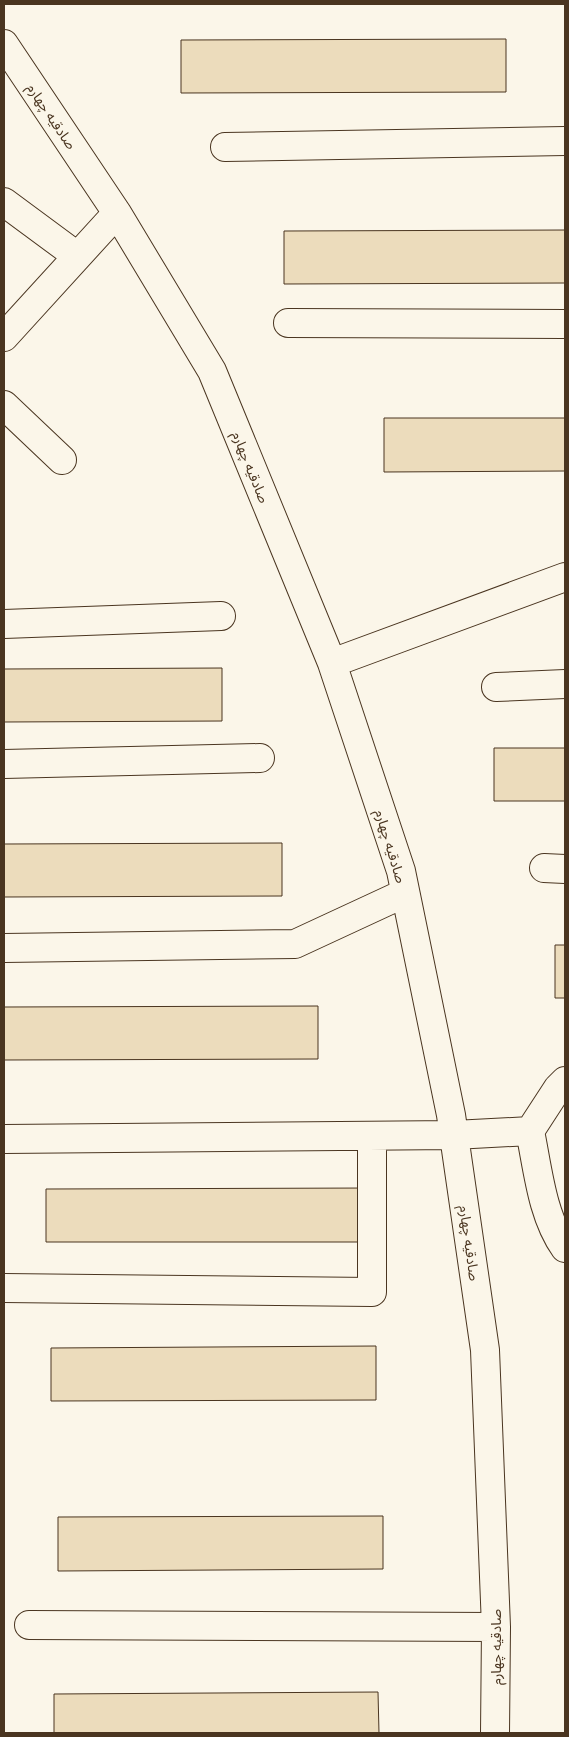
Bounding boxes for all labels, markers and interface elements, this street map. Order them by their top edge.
street label: صادقیه چهارم [21,80,81,154]
street label: صادقیه چهارم [226,429,273,507]
street label: صادقیه چهارم [369,807,410,886]
street label: صادقیه چهارم [453,1204,484,1283]
street label: صادقیه چهارم [487,1609,507,1685]

